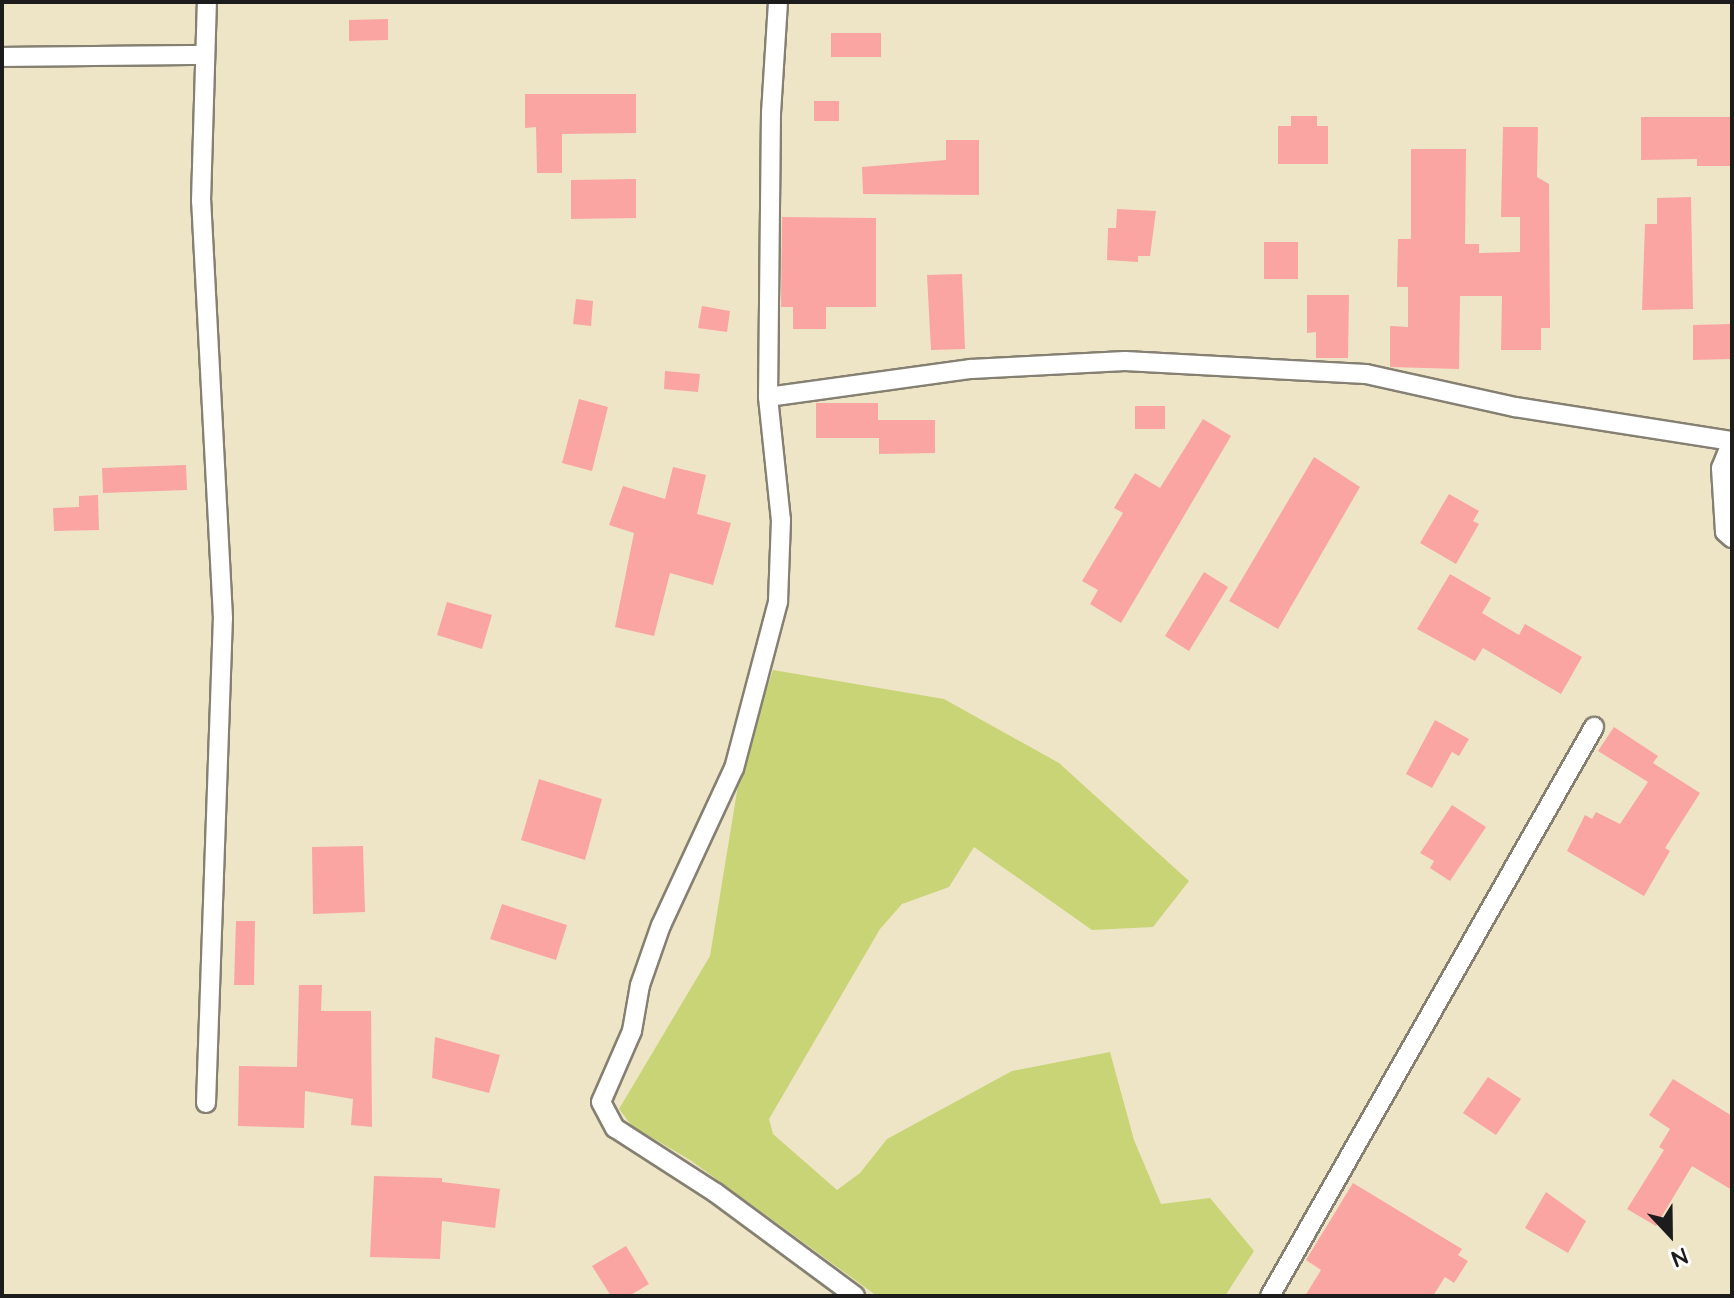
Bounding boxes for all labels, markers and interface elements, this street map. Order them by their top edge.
north arrow [1630,1194,1710,1274]
text: N [1667,1240,1691,1274]

